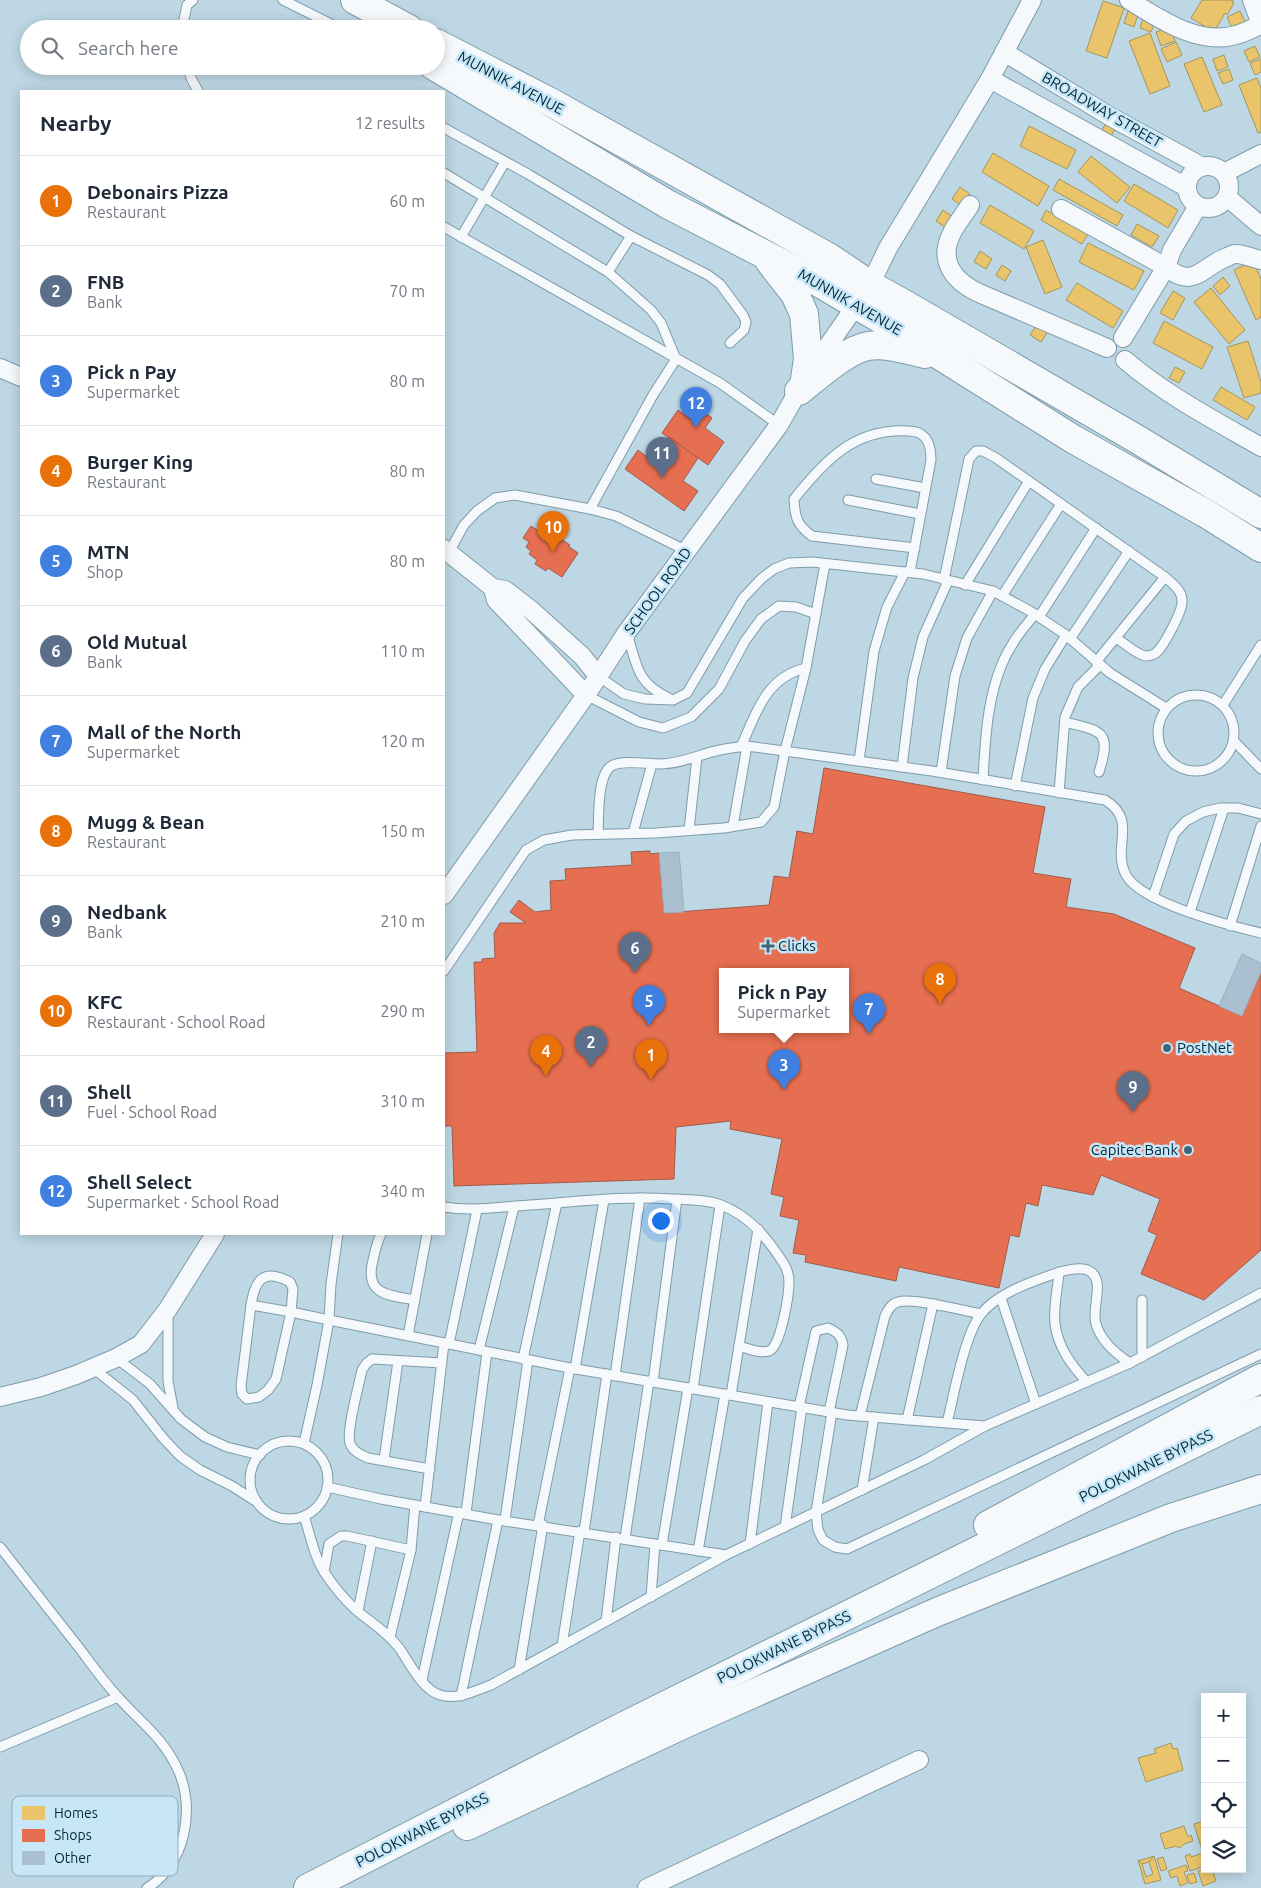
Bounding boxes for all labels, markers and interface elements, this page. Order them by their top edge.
search box [20,20,445,75]
icon: search [38,34,66,62]
text: Search here [78,37,178,59]
street label: MUNNIK AVENUE [455,47,567,118]
street label: BROADWAY STREET [1039,68,1166,151]
text: Nearby [40,111,111,135]
text: 12 results [355,114,425,132]
text: Debonairs Pizza [87,181,229,203]
text: 1 [51,192,61,210]
text: 60 m [389,192,425,210]
text: Restaurant [87,203,166,221]
street label: MUNNIK AVENUE [795,265,905,338]
text: FNB [87,271,124,293]
text: 2 [51,282,61,300]
text: 70 m [389,282,425,300]
text: Bank [87,293,123,311]
text: Pick n Pay [87,361,176,383]
text: 3 [51,372,61,390]
text: 80 m [389,372,425,390]
text: Supermarket [87,383,180,401]
pin: 12 [680,387,712,428]
pin: 11 [646,437,678,478]
text: Burger King [87,451,193,473]
text: 4 [51,462,61,480]
text: 80 m [389,462,425,480]
text: Restaurant [87,473,166,491]
pin: 10 [537,511,569,552]
text: MTN [87,541,129,563]
street label: SCHOOL ROAD [620,544,695,637]
text: 5 [51,552,61,570]
text: 80 m [389,552,425,570]
text: Shop [87,563,123,581]
text: Old Mutual [87,631,187,653]
text: 6 [51,642,61,660]
text: 110 m [380,642,425,660]
text: Bank [87,653,123,671]
text: Mall of the North [87,721,242,743]
text: 7 [51,732,61,750]
text: 120 m [380,732,425,750]
text: Supermarket [87,743,180,761]
text: Mugg & Bean [87,811,205,833]
text: 8 [51,822,61,840]
text: 150 m [380,822,425,840]
text: Restaurant [87,833,166,851]
text: Nedbank [87,901,167,923]
text: 9 [51,912,61,930]
text: 210 m [380,912,425,930]
text: Bank [87,923,123,941]
pin: 6 [619,932,651,973]
place label: Clicks [778,937,816,954]
marker: Clicks [762,940,774,952]
pin: 8 [924,963,956,1004]
popup [719,968,849,1033]
text: Pick n Pay [738,981,827,1003]
pin: 5 [633,985,665,1026]
text: KFC [87,991,122,1013]
pin: 7 [853,993,885,1034]
text: 10 [47,1002,65,1020]
text: 290 m [380,1002,425,1020]
text: Supermarket [738,1003,830,1021]
text: Restaurant · School Road [87,1013,266,1031]
pin: 2 [575,1026,607,1067]
pin: 4 [530,1035,562,1076]
pin: 1 [635,1039,667,1080]
place label: PostNet [1177,1039,1232,1056]
marker: PostNet [1161,1042,1173,1054]
pin: 3 [768,1049,800,1090]
pin: 9 [1117,1071,1149,1112]
text: Shell [87,1081,131,1103]
text: 11 [47,1092,65,1110]
text: 310 m [380,1092,425,1110]
text: Fuel · School Road [87,1103,217,1121]
place label: Capitec Bank [1091,1141,1178,1158]
marker: Capitec Bank [1182,1144,1194,1156]
text: Shell Select [87,1171,192,1193]
text: 12 [47,1182,65,1200]
text: 340 m [380,1182,425,1200]
text: Supermarket · School Road [87,1193,279,1211]
your location [648,1208,674,1234]
street label: POLOKWANE BYPASS [1076,1426,1216,1505]
street label: POLOKWANE BYPASS [714,1607,854,1686]
map controls [1201,1693,1246,1873]
button: + [1201,1693,1246,1738]
button: − [1201,1738,1246,1783]
button: locate [1201,1783,1246,1828]
street label: POLOKWANE BYPASS [353,1789,491,1870]
legend [12,1796,178,1876]
text: Homes [54,1805,98,1821]
text: Shops [54,1827,92,1843]
button: layers [1201,1828,1246,1873]
text: Other [54,1850,92,1866]

